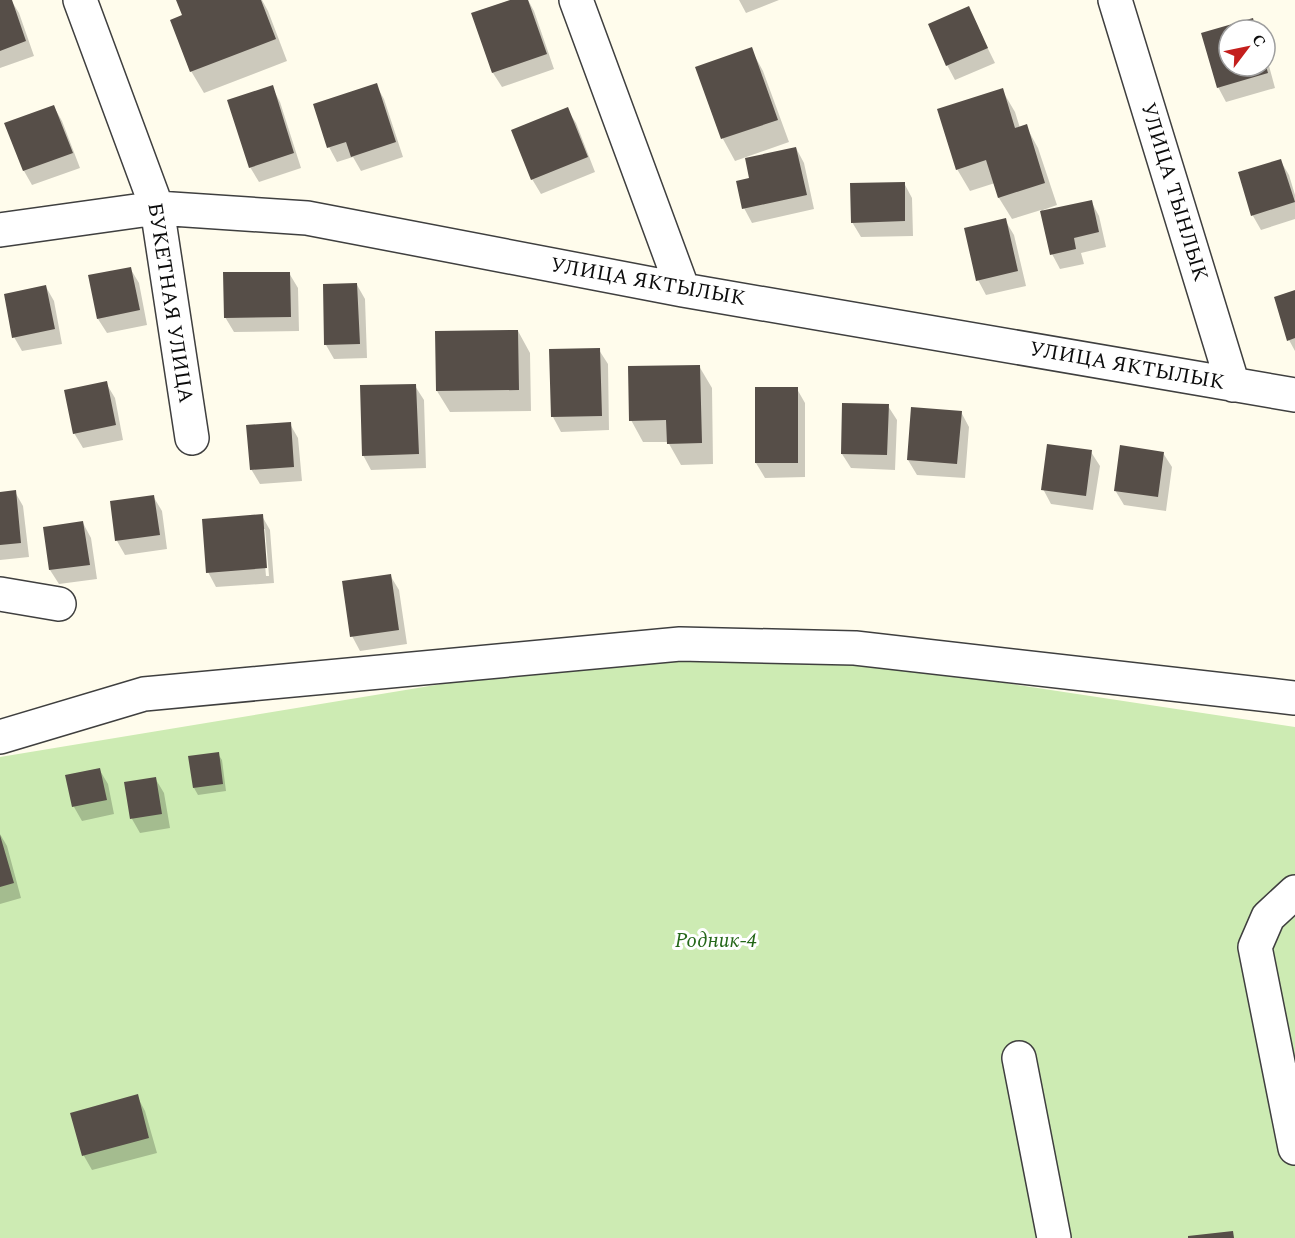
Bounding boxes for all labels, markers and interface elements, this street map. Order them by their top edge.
north arrow [1217,18,1277,78]
text: С [1246,29,1272,52]
street label: УЛИЦА ТЫНЛЫК [1132,99,1216,285]
street label: БУКЕТНАЯ УЛИЦА [138,200,202,406]
street label: УЛИЦА ЯКТЫЛЫК [548,249,748,315]
street label: УЛИЦА ЯКТЫЛЫК [1027,333,1227,399]
park label: Родник-4 [675,925,757,957]

